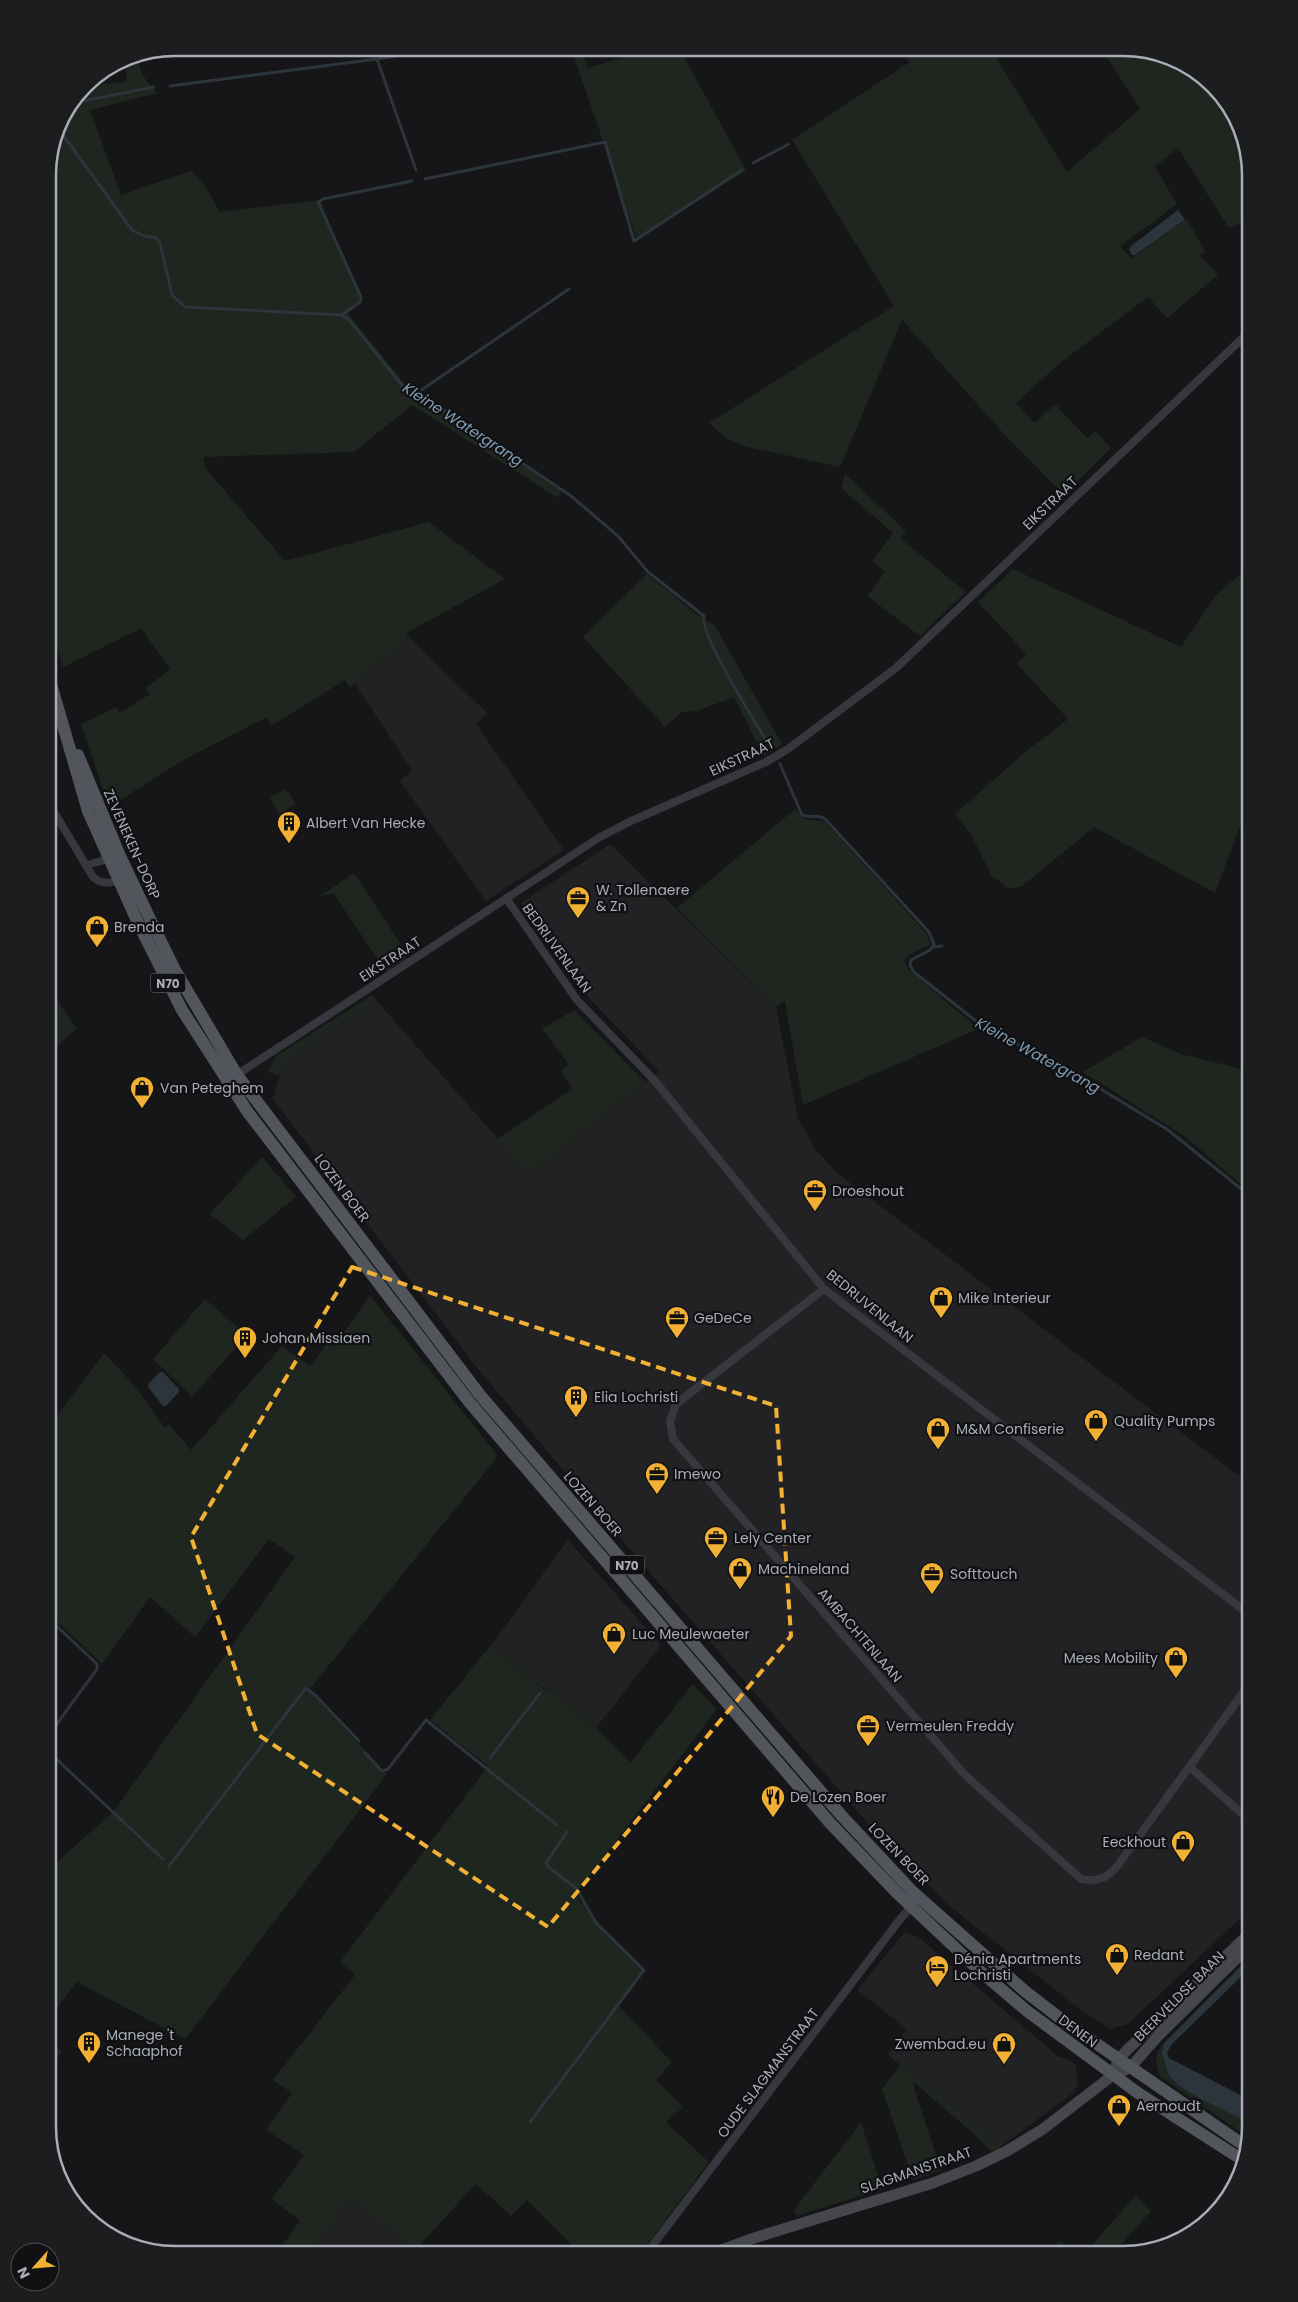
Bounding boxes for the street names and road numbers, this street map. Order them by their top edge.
street label: EIKSTRAAT [1018,471,1082,534]
street label: EIKSTRAAT [706,733,778,781]
street label: ZEVENEKEN-DORP [99,786,165,902]
street label: BEDRIJVENLAAN [518,899,596,997]
street label: EIKSTRAAT [355,931,425,986]
road number: N70 [150,974,186,992]
street label: LOZEN BOER [310,1150,374,1226]
street label: BEDRIJVENLAAN [822,1265,918,1347]
street label: LOZEN BOER [559,1467,627,1541]
road number: N70 [610,1556,644,1574]
street label: AMBACHTENLAAN [813,1583,907,1687]
street label: LOZEN BOER [864,1818,934,1890]
street label: BEERVELDSE BAAN [1129,1946,1229,2046]
street label: OUDE SLAGMANSTRAAT [712,2004,824,2142]
street label: DENEN [1054,2010,1102,2052]
street label: SLAGMANSTRAAT [858,2141,975,2198]

